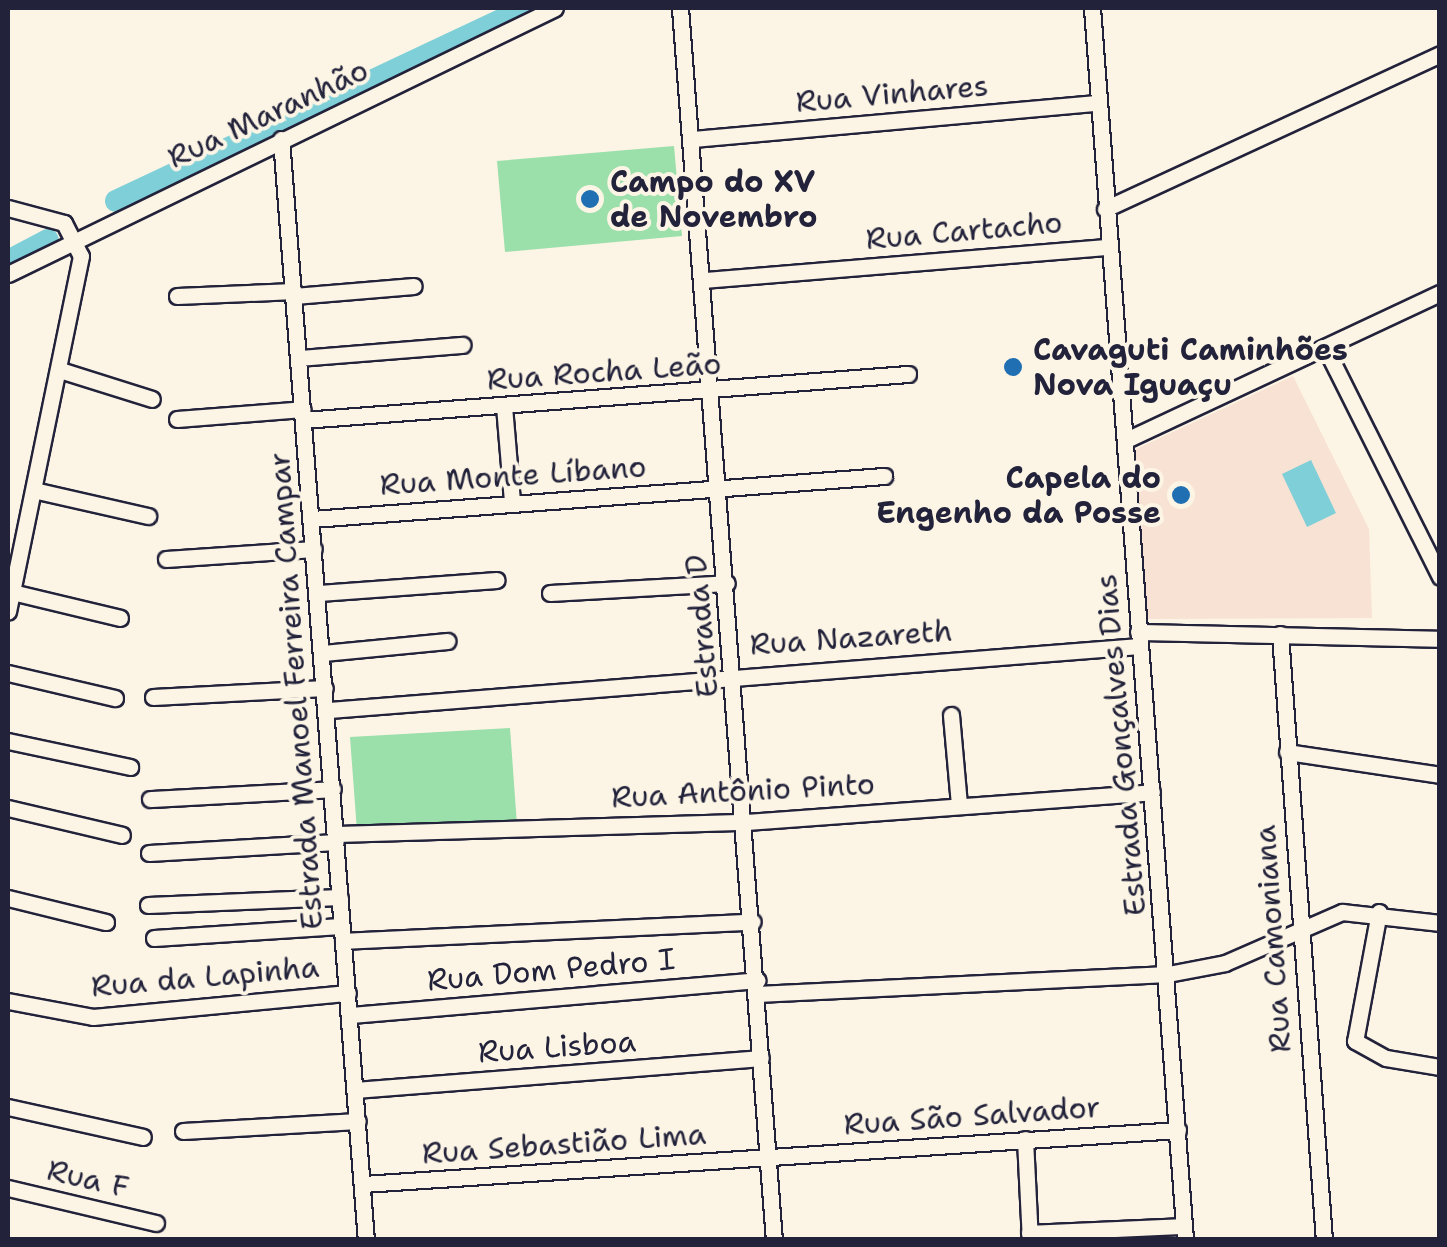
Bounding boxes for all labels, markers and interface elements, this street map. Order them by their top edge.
street label: Rua Maranhão [162,52,374,176]
street label: Rua Vinhares [794,68,990,120]
place label: Campo do XV de Novembro [610,164,818,234]
marker: Campo do XV de Novembro [579,188,601,210]
street label: Rua Cartacho [864,204,1064,258]
place label: Cavaguti Caminhões Nova Iguaçu [1033,332,1348,402]
street label: Rua Rocha Leão [486,346,722,398]
marker: Cavaguti Caminhões Nova Iguaçu [1002,356,1024,378]
street label: Rua Monte Líbano [379,449,647,503]
street label: Estrada Manoel Ferreira Campar [261,451,331,931]
place label: Capela do Engenho da Posse [876,460,1161,530]
marker: Capela do Engenho da Posse [1170,484,1192,506]
street label: Estrada D [678,553,726,699]
street label: Estrada Gonçalves Dias [1088,573,1154,917]
street label: Rua Nazareth [749,613,953,663]
street label: Rua Antônio Pinto [610,766,876,816]
street label: Rua Camoniana [1247,824,1299,1054]
street label: Rua Dom Pedro I [426,941,676,999]
street label: Rua da Lapinha [90,949,320,1005]
street label: Rua Lisboa [477,1024,637,1070]
street label: Rua São Salvador [842,1089,1102,1143]
street label: Rua Sebastião Lima [421,1116,707,1172]
street label: Rua F [44,1152,132,1206]

